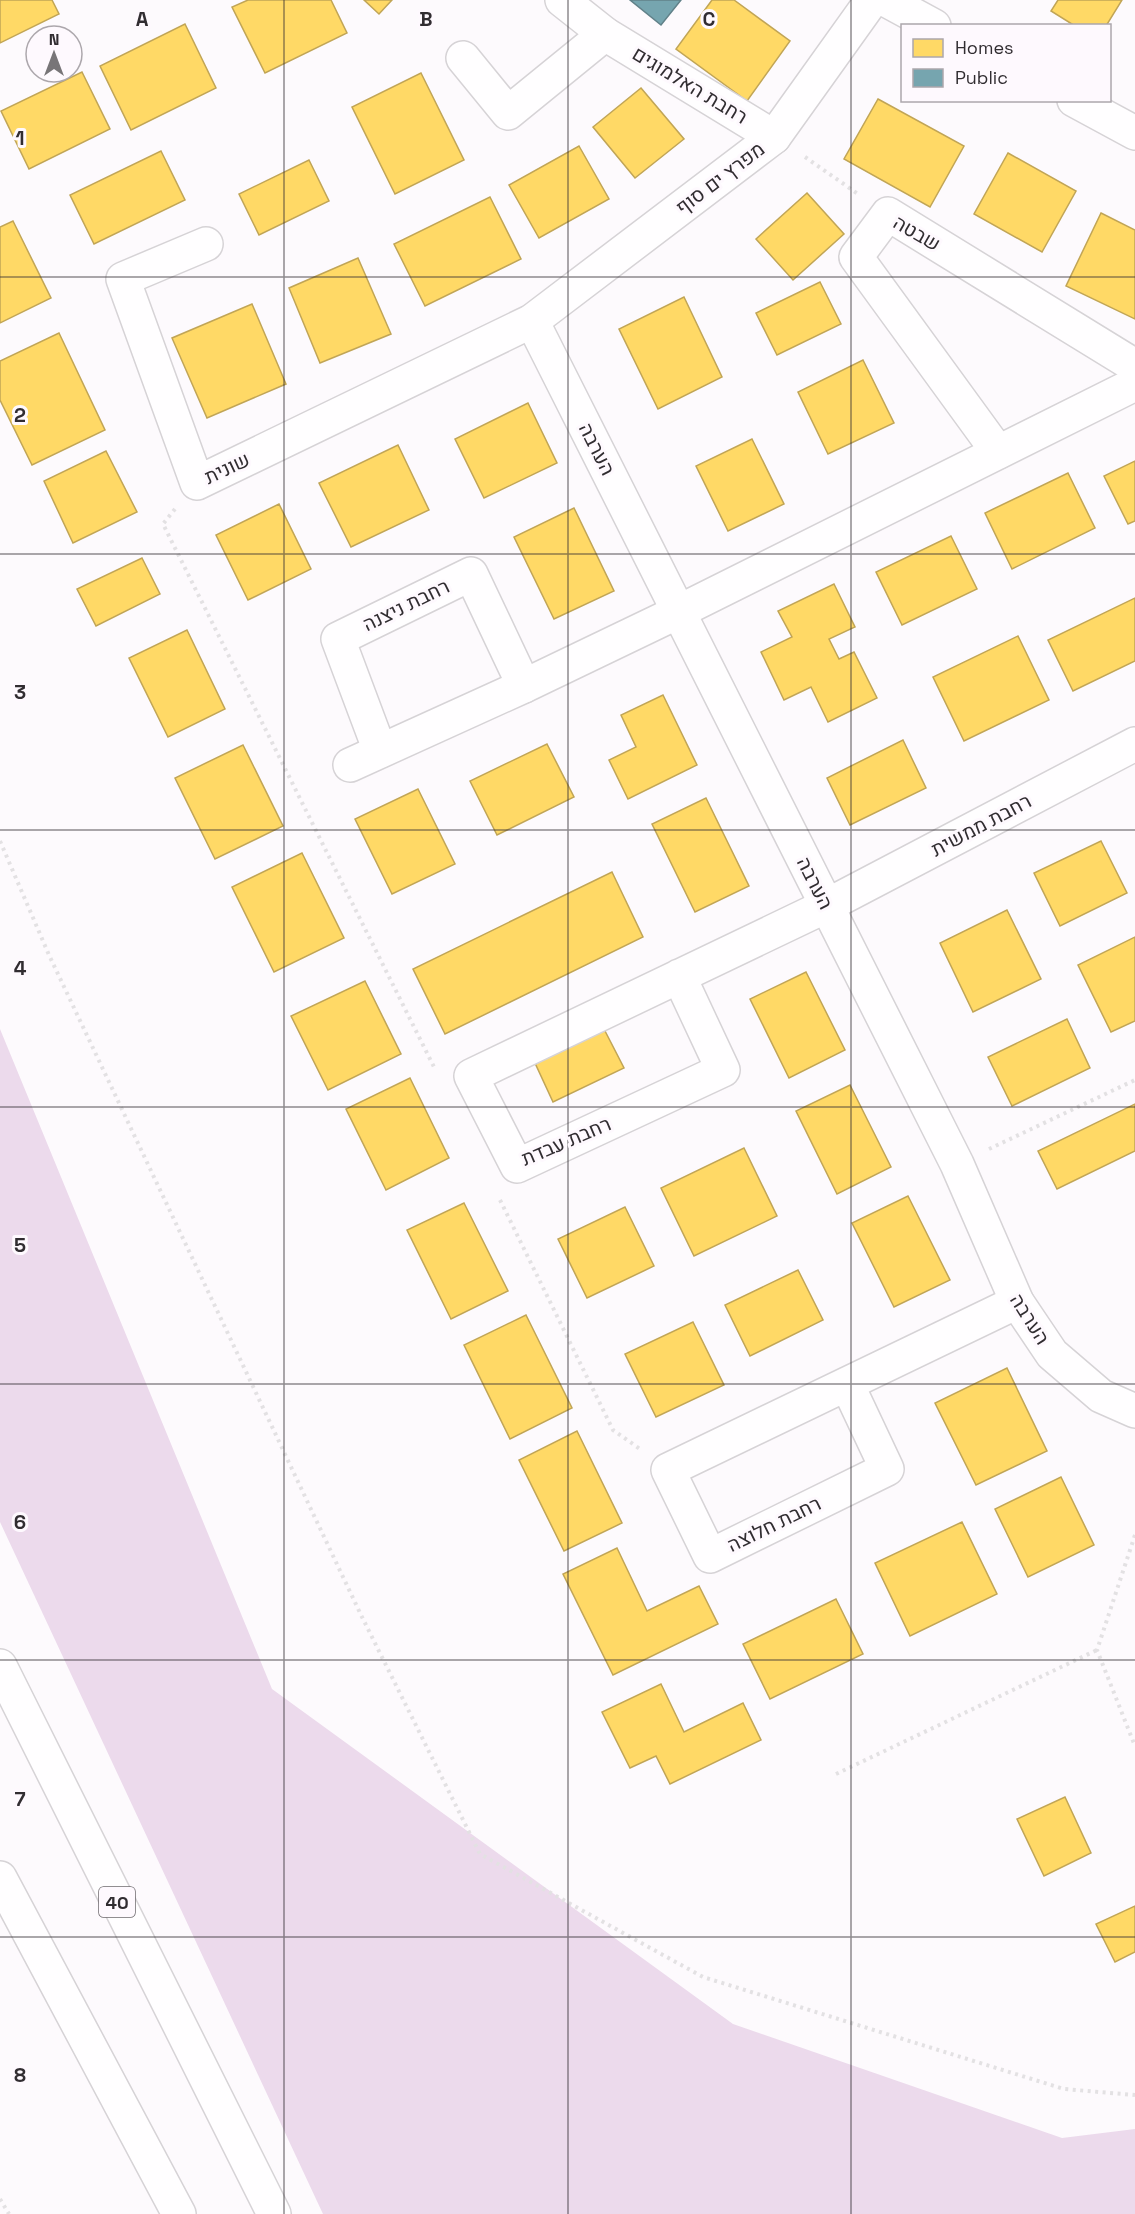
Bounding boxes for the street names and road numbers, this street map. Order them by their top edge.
street label: רחבת האלמוגים [628,40,752,130]
street label: מפרץ ים סוף [670,136,770,220]
street label: שבטה [889,209,945,257]
street label: הערבה [573,418,621,480]
street label: שונית [200,446,254,490]
street label: רחבת ניצנה [358,573,454,637]
street label: רחבת ממשית [926,788,1036,862]
street label: הערבה [791,852,839,914]
street label: רחבת עבדת [517,1110,615,1172]
street label: הערבה [1004,1289,1056,1349]
street label: רחבת חלוצה [723,1490,825,1558]
road number: 40 [99,1887,135,1917]

